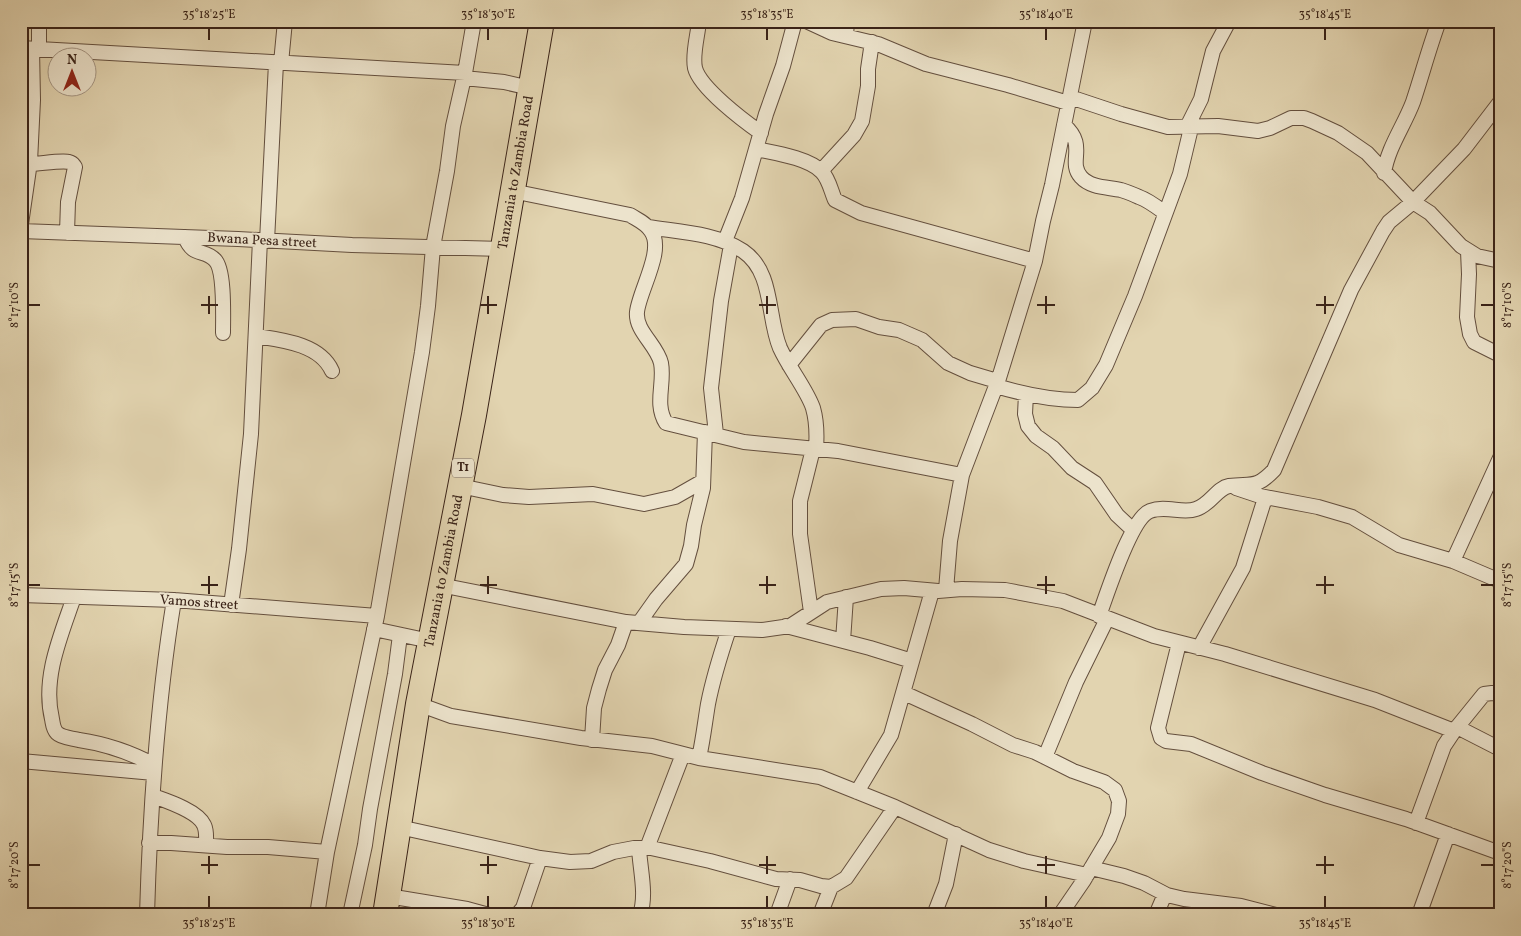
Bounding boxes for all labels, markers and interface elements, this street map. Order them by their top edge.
text: 35°18'25"E [183,7,235,23]
text: 35°18'30"E [461,7,515,23]
text: 35°18'35"E [741,7,793,23]
text: 35°18'40"E [1019,7,1073,23]
text: 35°18'45"E [1299,7,1351,23]
north arrow [48,48,98,98]
text: N [67,51,77,70]
street label: Tanzania to Zambia Road [493,94,538,251]
street label: Bwana Pesa street [207,229,317,253]
text: 8°17'10"S [7,282,23,328]
text: 8°17'10"S [1500,282,1516,328]
road number: T1 [452,458,474,478]
street label: Tanzania to Zambia Road [420,493,468,649]
text: 8°17'15"S [7,563,23,607]
text: 8°17'15"S [1500,563,1516,607]
street label: Vamos street [159,591,239,615]
text: 8°17'20"S [7,841,23,889]
text: 8°17'20"S [1500,841,1516,889]
text: 35°18'25"E [183,916,235,932]
text: 35°18'30"E [461,916,515,932]
text: 35°18'35"E [741,916,793,932]
text: 35°18'40"E [1019,916,1073,932]
text: 35°18'45"E [1299,916,1351,932]

